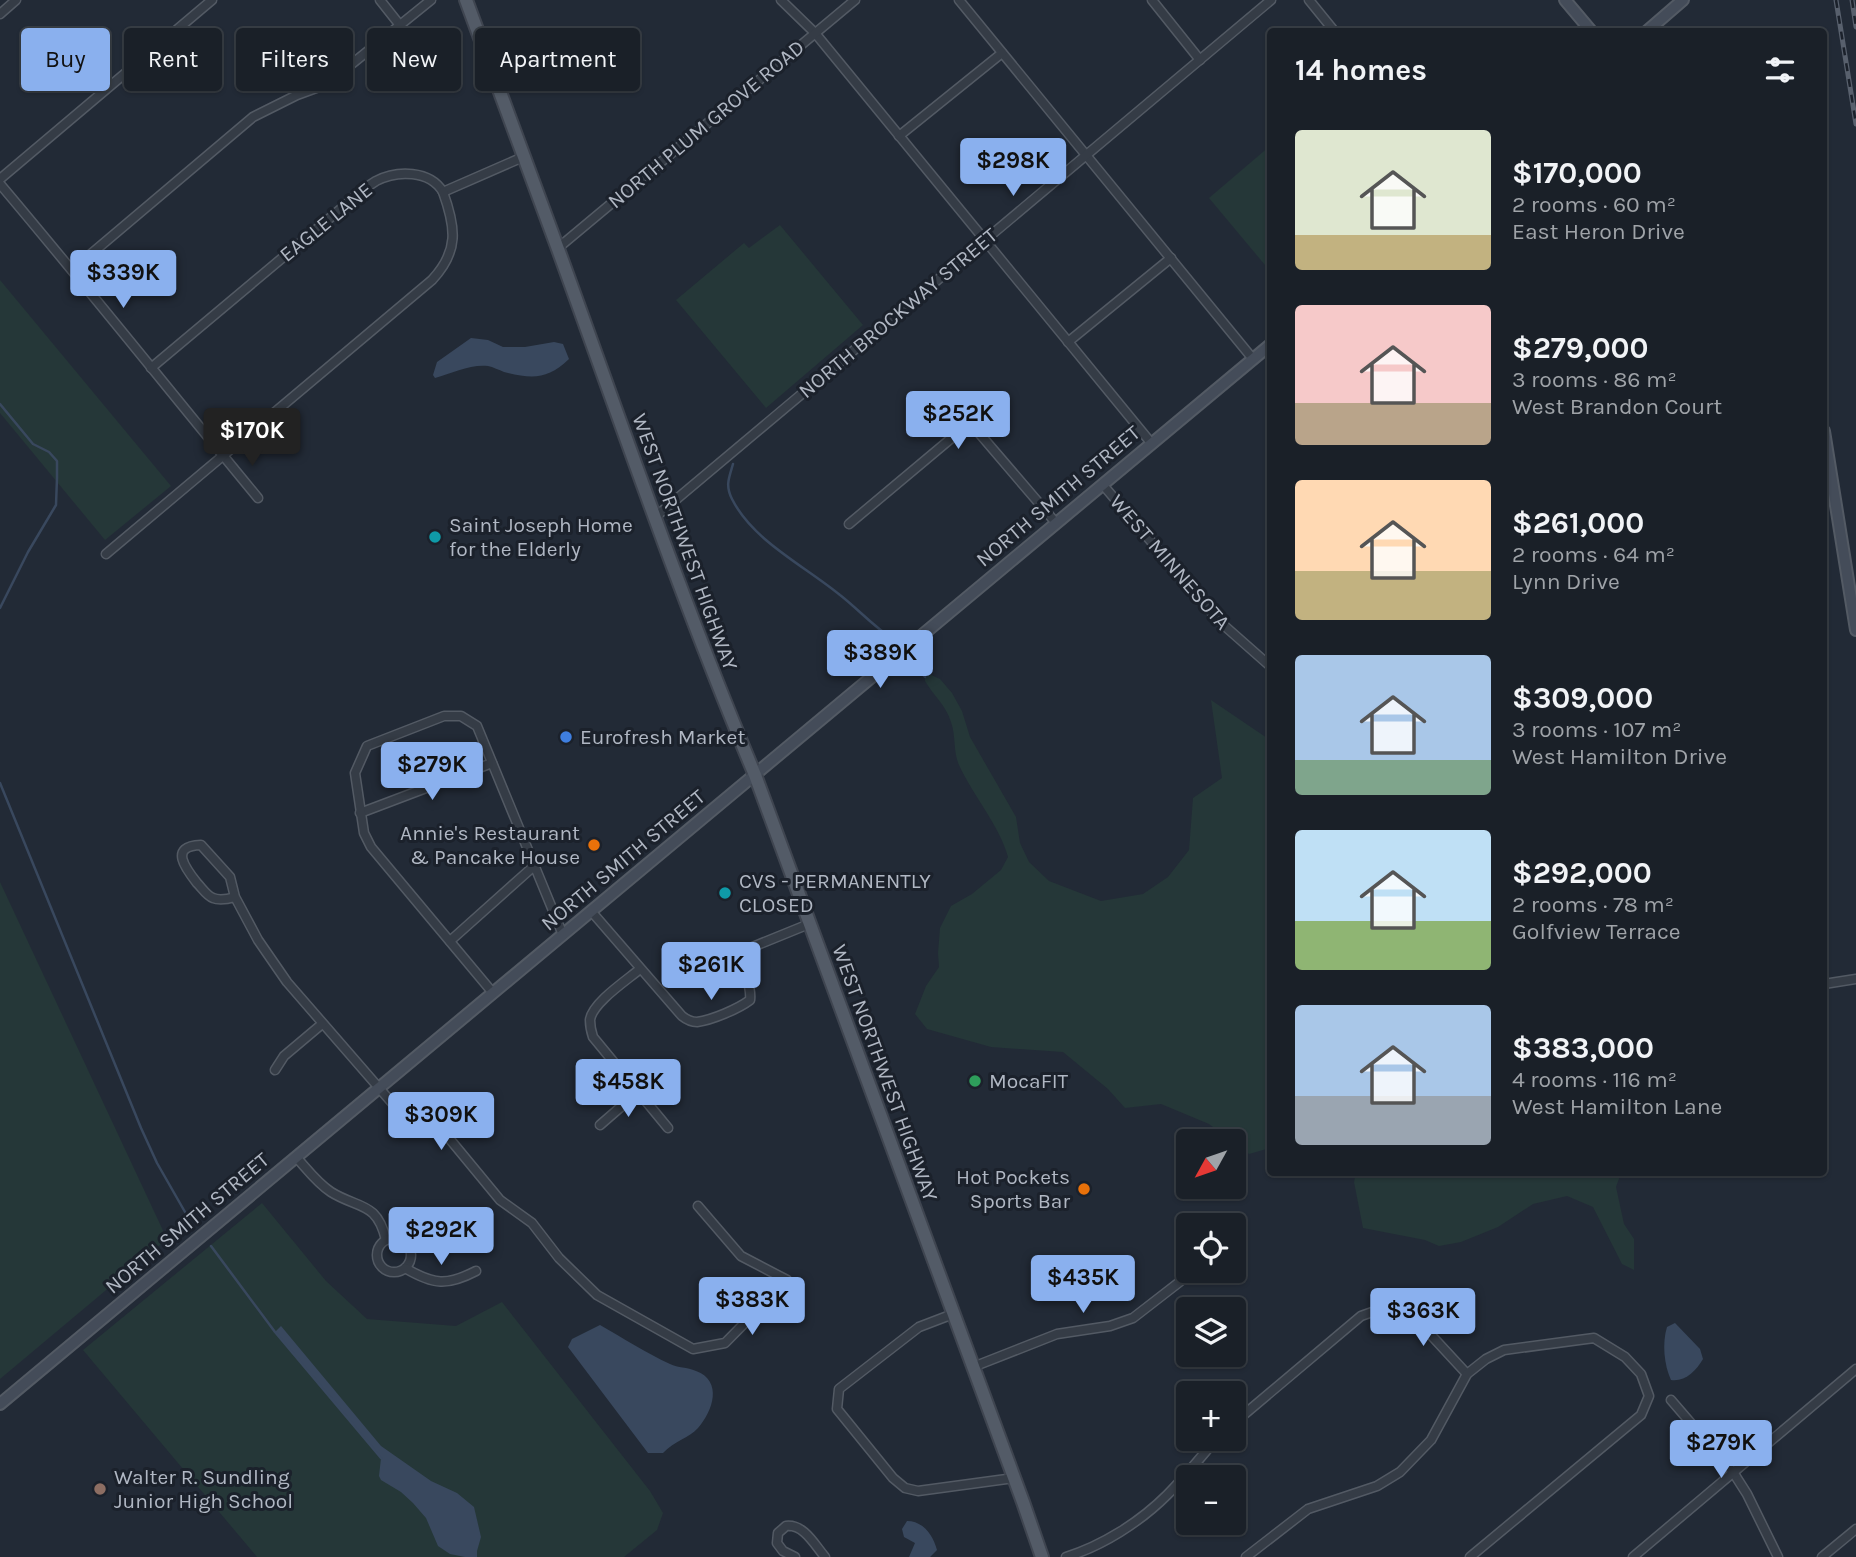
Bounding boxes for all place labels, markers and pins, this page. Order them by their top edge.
pin: $298K [964,138,1062,198]
pin: $339K [74,250,172,310]
pin: $252K [909,392,1007,451]
pin: $170K [203,408,301,468]
place label: Saint Joseph Home for the Elderly [449,513,633,561]
marker: Saint Joseph Home for the Elderly [427,529,443,545]
pin: $389K [831,630,929,690]
place label: Eurofresh Market [580,725,745,749]
marker: Eurofresh Market [558,729,574,745]
pin: $279K [383,742,481,802]
place label: Annie's Restaurant & Pancake House [400,821,580,869]
marker: Annie's Restaurant & Pancake House [586,837,602,853]
place label: CVS - PERMANENTLY CLOSED [739,869,931,917]
marker: CVS - PERMANENTLY CLOSED [717,885,733,901]
pin: $261K [662,942,760,1002]
pin: $458K [579,1060,677,1119]
place label: MocaFIT [989,1069,1069,1093]
marker: MocaFIT [967,1073,983,1089]
pin: $309K [392,1092,490,1152]
place label: Hot Pockets Sports Bar [956,1165,1070,1213]
marker: Hot Pockets Sports Bar [1076,1181,1092,1197]
pin: $292K [392,1208,490,1267]
pin: $435K [1034,1256,1132,1315]
pin: $383K [703,1278,801,1337]
pin: $363K [1374,1288,1472,1348]
pin: $279K [1672,1420,1770,1480]
place label: Walter R. Sundling Junior High School [114,1465,293,1513]
marker: Walter R. Sundling Junior High School [92,1481,108,1497]

